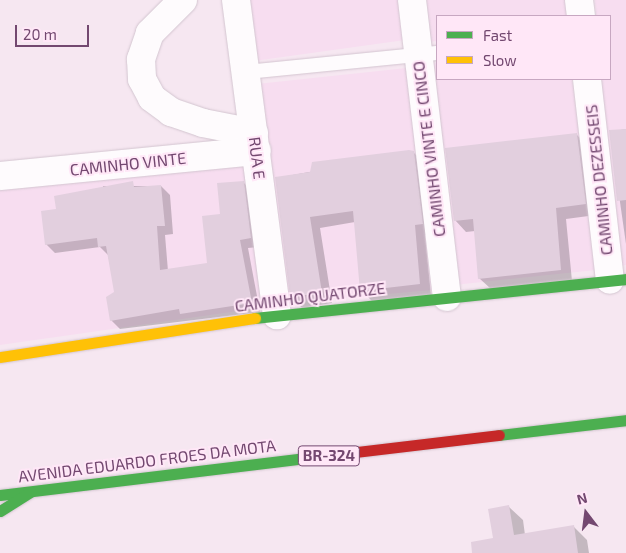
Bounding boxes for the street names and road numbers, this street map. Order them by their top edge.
street label: CAMINHO VINTE E CINCO [409,60,449,238]
street label: CAMINHO DEZESSEIS [582,104,616,256]
street label: RUA E [245,136,269,180]
street label: CAMINHO VINTE [69,148,187,180]
street label: CAMINHO QUATORZE [234,278,386,316]
street label: AVENIDA EDUARDO FROES DA MOTA [17,436,277,486]
road number: BR-324 [298,444,360,468]

